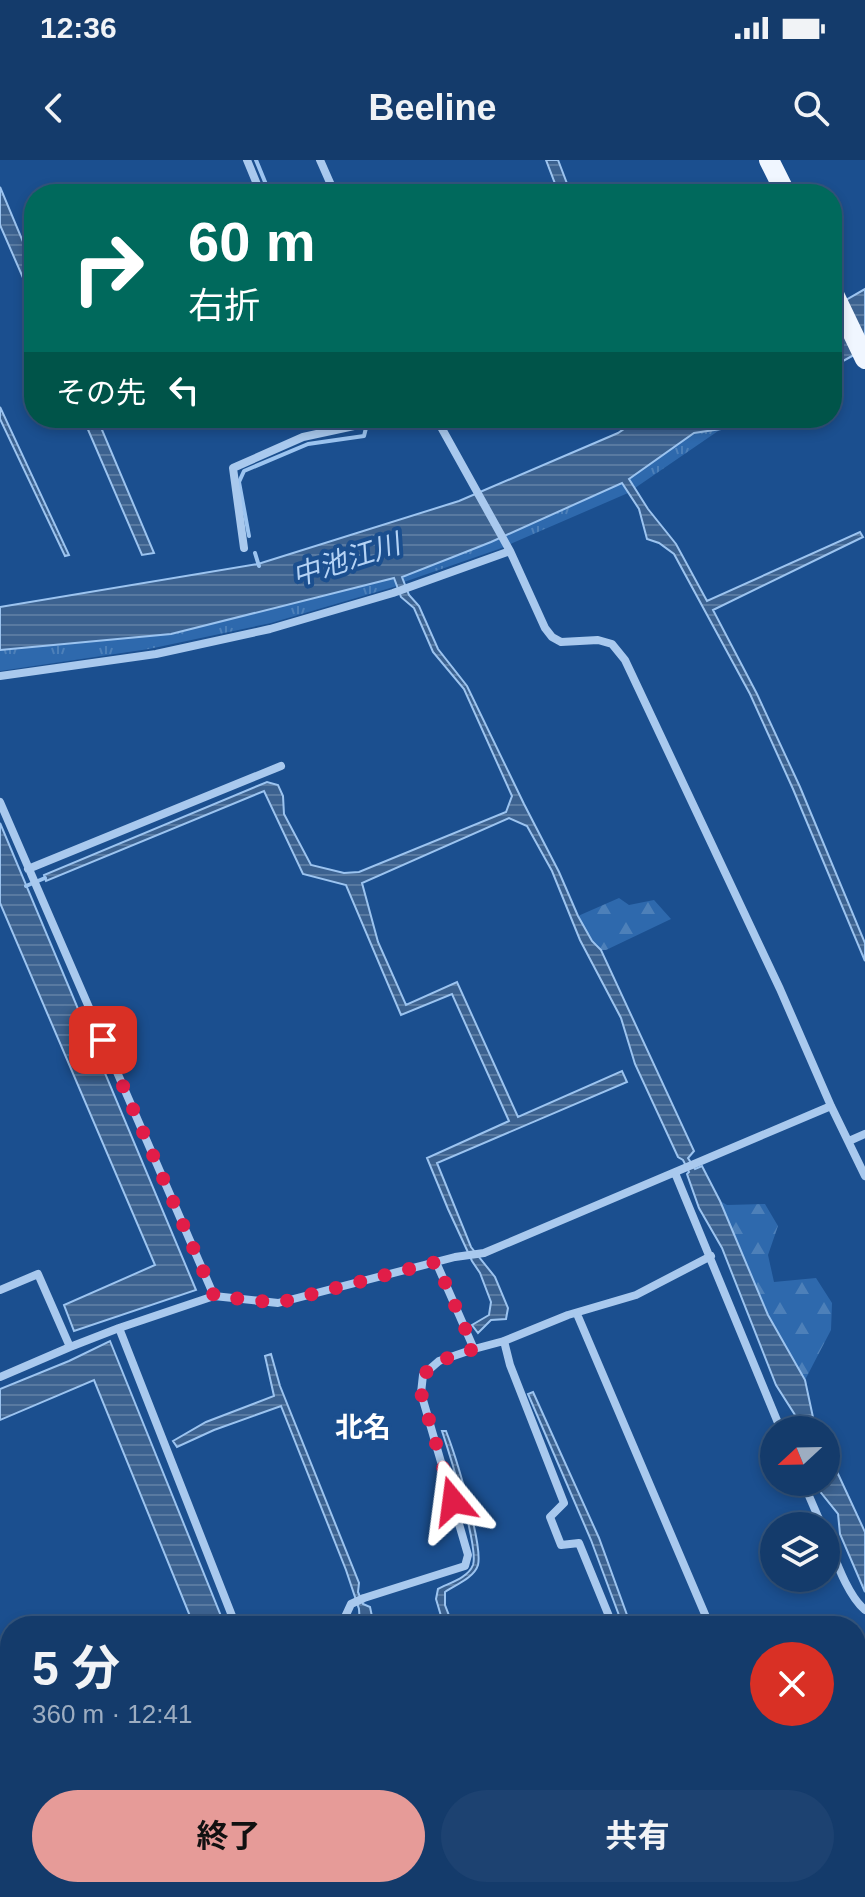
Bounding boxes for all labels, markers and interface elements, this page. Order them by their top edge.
text: 12:36 [40,11,117,44]
icon: back [32,86,76,130]
icon: search [789,86,833,130]
text: Beeline [368,87,497,128]
text: 60 m [188,210,316,273]
icon: right [56,216,160,320]
text: 右折 [188,285,260,326]
icon: left [162,368,206,412]
text: その先 [56,376,146,409]
water label: 中池江川 [288,527,407,592]
pin [69,1006,137,1074]
icon: arrive [81,1018,125,1062]
district label: 北名 [335,1412,391,1443]
north arrow [760,1416,840,1496]
map controls [760,1416,840,1592]
position arrow [411,1459,495,1543]
button: layers [760,1512,840,1592]
text: 5 分 [32,1642,120,1695]
button: close [750,1642,834,1726]
text: 360 m · 12:41 [32,1699,192,1729]
button: 終了 [32,1790,425,1882]
button: 共有 [441,1790,834,1882]

